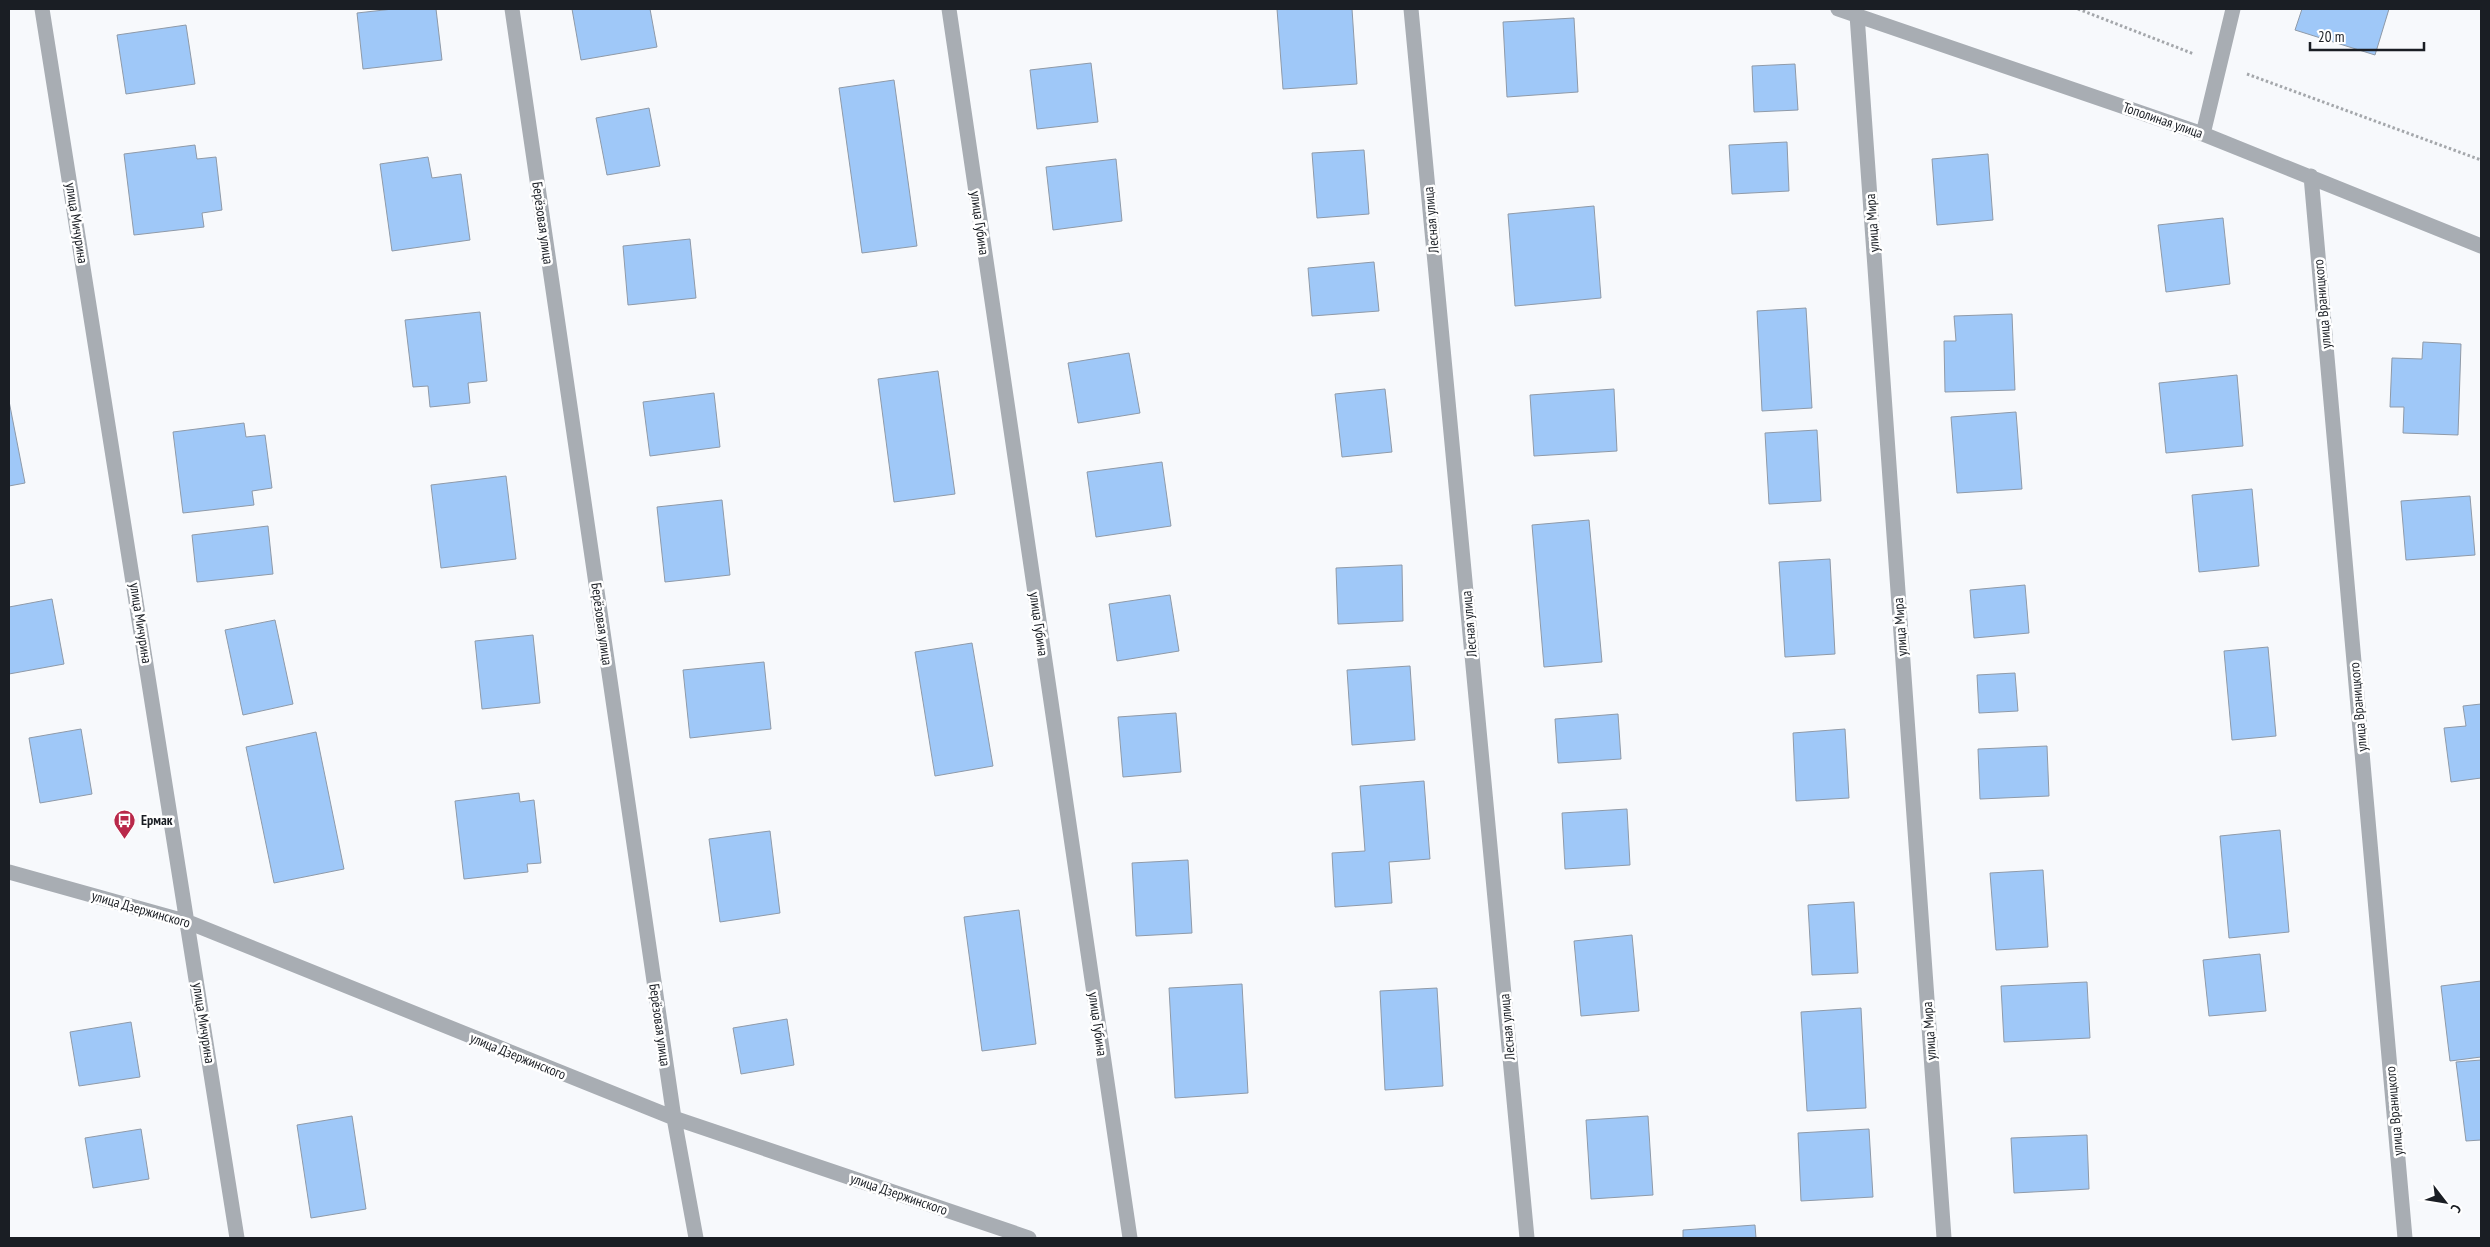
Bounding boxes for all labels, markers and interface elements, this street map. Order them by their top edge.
scale bar [2310,20,2424,52]
text: 20 m [2318,27,2344,46]
street label: Тополиная улица [2121,98,2205,142]
street label: улица Мичурина [62,181,92,265]
street label: Берёзовая улица [528,181,558,265]
street label: Лесная улица [1419,186,1443,255]
street label: улица Губина [967,190,993,256]
street label: улица Мира [1861,193,1883,253]
street label: улица Враницкого [2309,259,2335,349]
street label: улица Мичурина [126,581,156,665]
street label: Берёзовая улица [587,582,617,666]
street label: Лесная улица [1457,590,1481,659]
street label: улица Губина [1026,591,1052,657]
street label: улица Мира [1889,597,1911,657]
street label: улица Враницкого [2345,662,2371,752]
bus stop icon: Ермак [113,808,137,839]
place label: Ермак [141,811,173,829]
street label: улица Дзержинского [90,886,192,932]
street label: улица Мичурина [189,981,219,1065]
street label: Берёзовая улица [645,983,675,1067]
street label: улица Губина [1085,991,1111,1057]
street label: Лесная улица [1495,993,1519,1062]
street label: улица Мира [1918,1001,1940,1061]
street label: улица Дзержинского [467,1029,569,1083]
street label: улица Враницкого [2381,1066,2407,1156]
street label: улица Дзержинского [848,1169,950,1219]
north arrow [2420,1177,2470,1227]
text: С [2446,1201,2466,1217]

